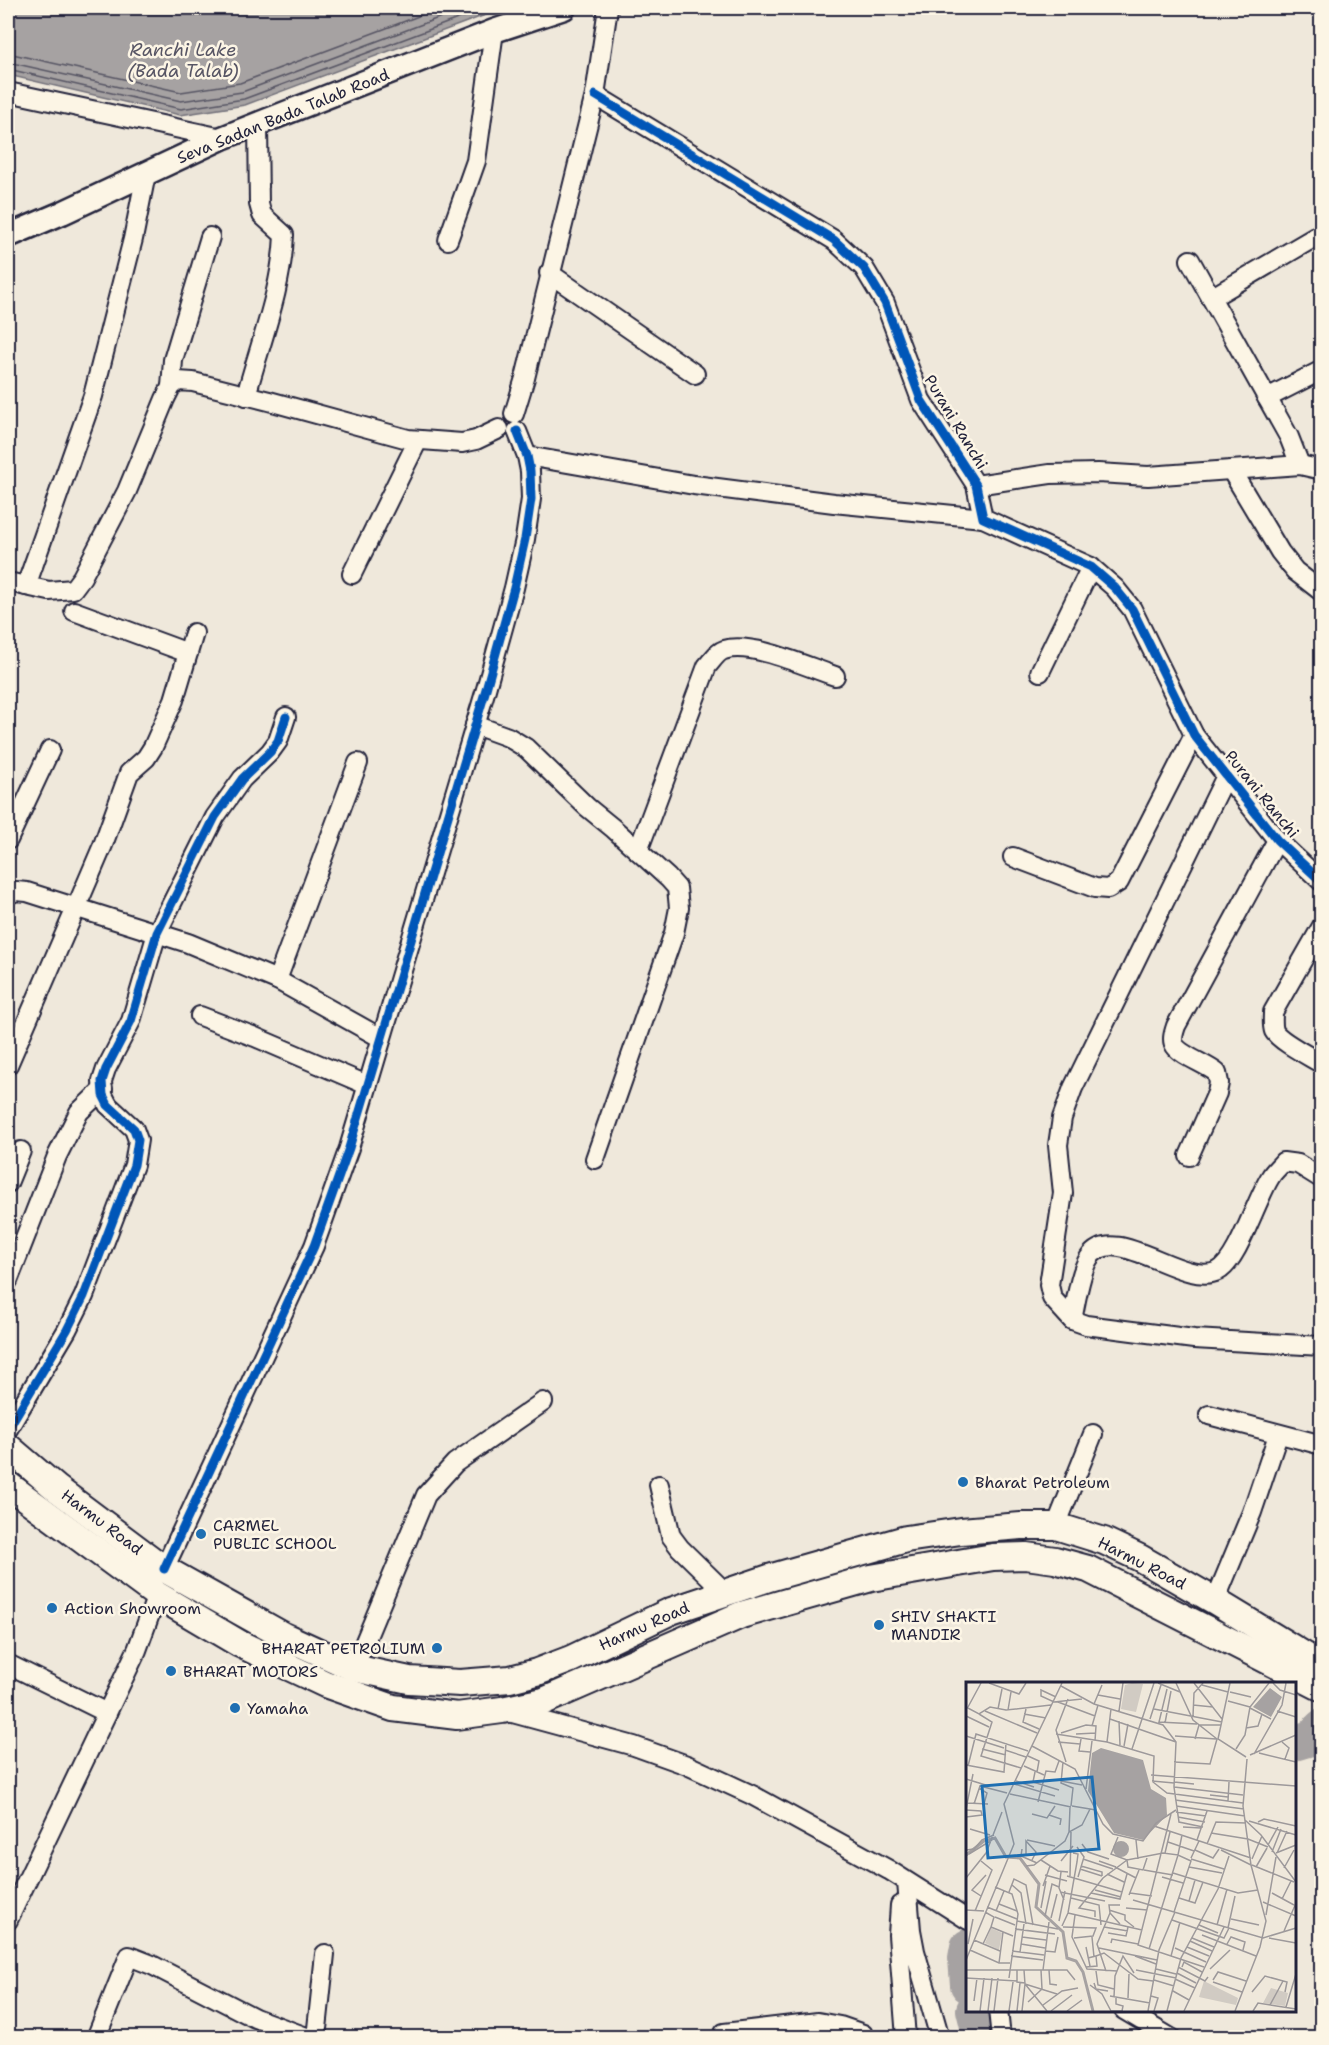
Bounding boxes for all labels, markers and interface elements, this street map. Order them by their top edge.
water label: Ranchi Lake (Bada Talab) [127,38,239,83]
street label: Seva Sadan Bada Talab Road [174,64,392,168]
street label: Purani Ranchi [920,371,992,473]
street label: Purani Ranchi [1220,746,1304,842]
place label: Bharat Petroleum [975,1472,1110,1493]
marker: Bharat Petroleum [956,1475,970,1489]
street label: Harmu Road [57,1484,147,1560]
place label: CARMEL PUBLIC SCHOOL [213,1515,337,1554]
marker: CARMEL PUBLIC SCHOOL [194,1527,208,1541]
street label: Harmu Road [1094,1532,1190,1594]
street label: Harmu Road [596,1597,692,1655]
place label: Action Showroom [64,1598,201,1619]
marker: Action Showroom [45,1601,59,1615]
place label: SHIV SHAKTI MANDIR [891,1606,996,1645]
marker: SHIV SHAKTI MANDIR [872,1618,886,1632]
place label: BHARAT PETROLIUM [261,1638,425,1659]
marker: BHARAT PETROLIUM [430,1641,444,1655]
place label: BHARAT MOTORS [183,1661,318,1682]
marker: BHARAT MOTORS [164,1664,178,1678]
inset map [966,1682,1296,2012]
place label: Yamaha [247,1698,308,1719]
marker: Yamaha [228,1701,242,1715]

